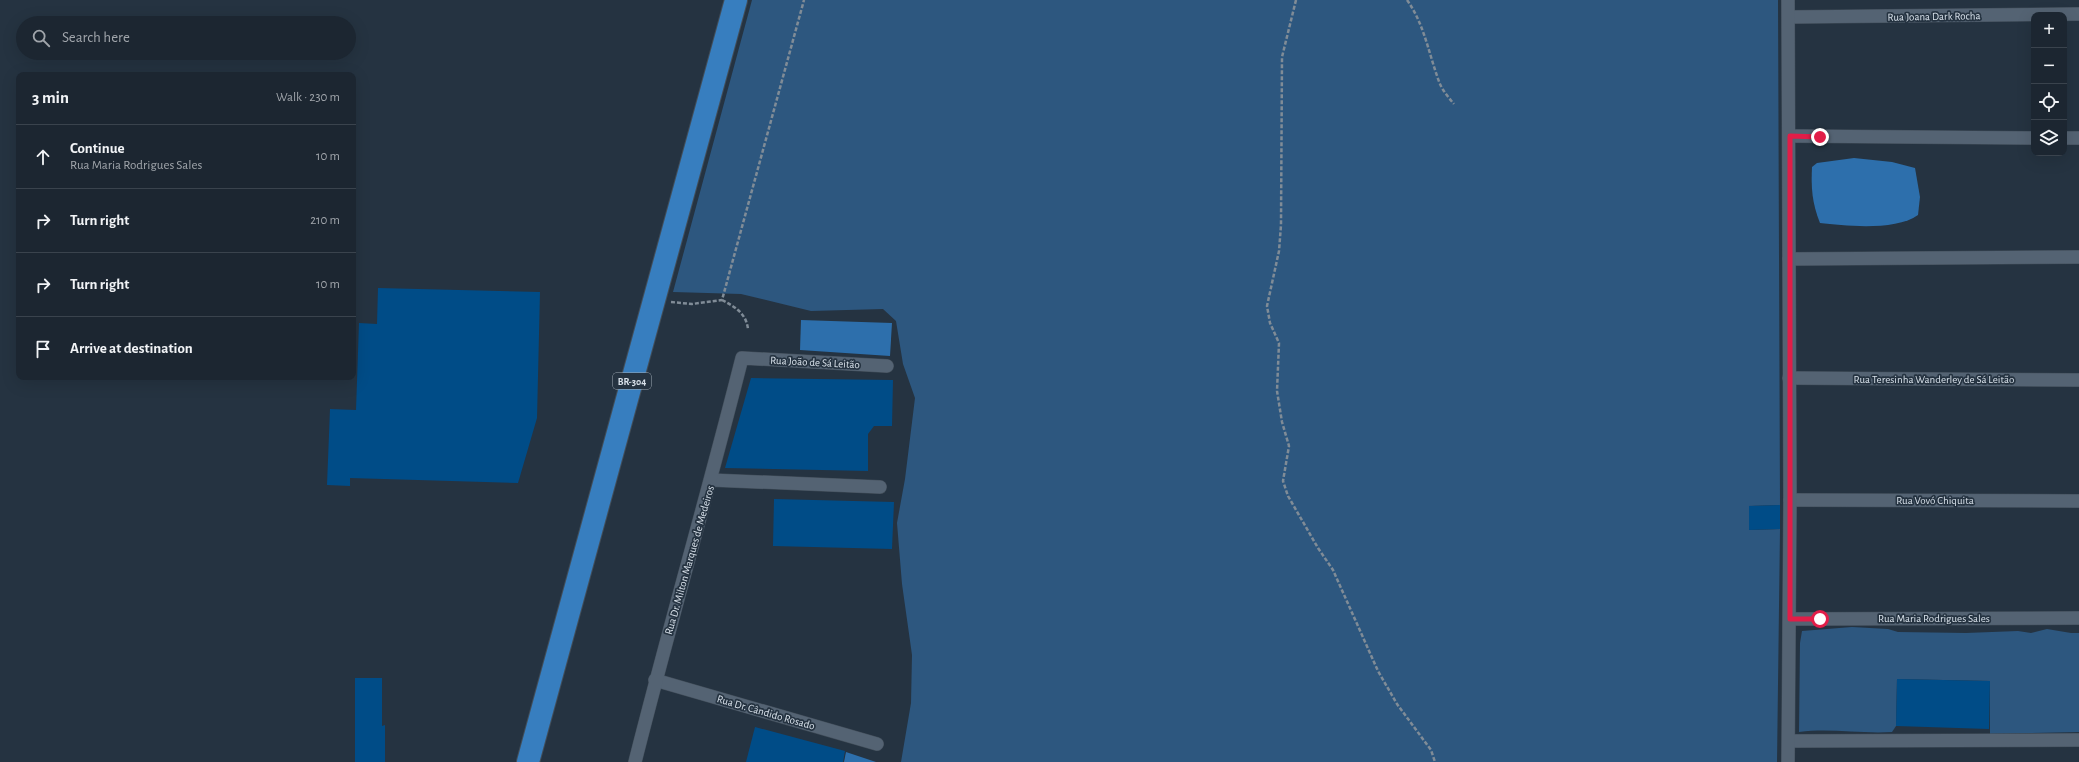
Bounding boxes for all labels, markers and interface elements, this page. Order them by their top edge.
street label: Rua Joana Dark Rocha [1887,10,1981,23]
map controls [2031,12,2067,156]
button: + [2031,12,2067,48]
search box [16,16,356,60]
icon: search [30,27,52,49]
text: Search here [62,30,130,45]
button: − [2031,48,2067,84]
button: locate [2031,84,2067,120]
text: 3 min [32,89,69,106]
text: Walk · 230 m [276,91,340,104]
button: layers [2031,120,2067,156]
route end [1811,128,1829,146]
text: Continue [70,141,125,156]
icon: ahead [32,146,54,168]
text: 10 m [316,150,340,163]
text: Rua Maria Rodrigues Sales [70,159,202,172]
icon: right [32,210,54,232]
text: Turn right [70,213,129,228]
text: 210 m [310,214,340,227]
icon: right [32,274,54,296]
text: Turn right [70,277,129,292]
text: 10 m [316,278,340,291]
icon: arrive [32,338,54,360]
text: Arrive at destination [70,341,193,356]
street label: Rua João de Sá Leitão [770,355,860,370]
road number: BR-304 [613,373,651,389]
street label: Rua Teresinha Wanderley de Sá Leitão [1854,374,2014,385]
street label: Rua Dr. Milton Marques de Medeiros [663,484,716,636]
street label: Rua Vovó Chiquita [1896,495,1974,506]
route start [1811,610,1829,628]
street label: Rua Maria Rodrigues Sales [1878,613,1990,624]
street label: Rua Dr. Cândido Rosado [716,693,816,732]

